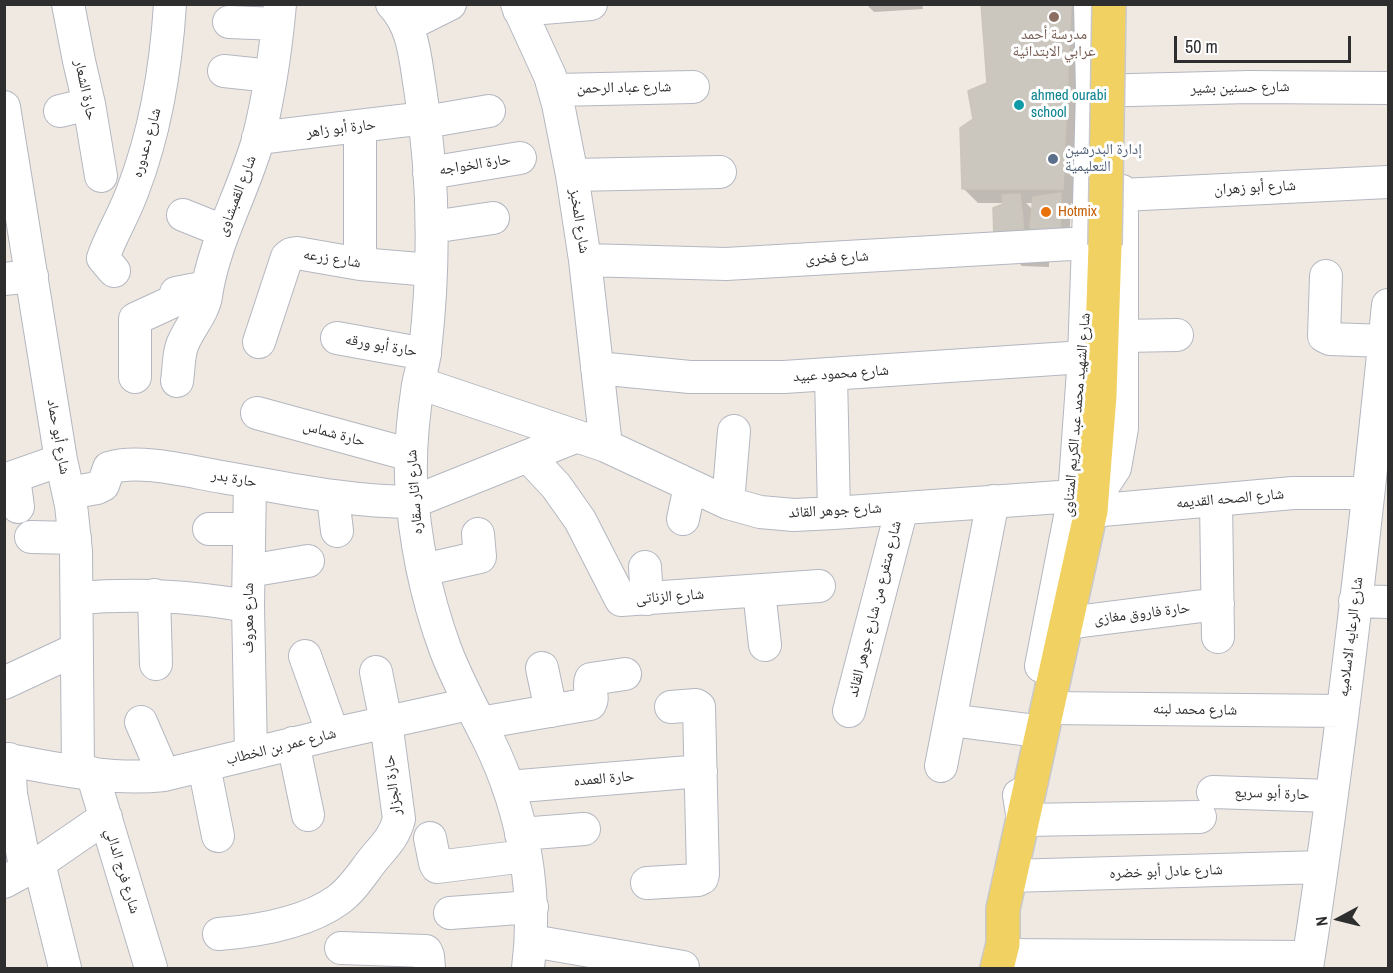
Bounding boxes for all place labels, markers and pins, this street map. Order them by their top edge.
marker: مدرسة أحمد عرابي الابتدائية [1047,10,1061,24]
place label: مدرسة أحمد عرابي الابتدائية [1013,26,1095,61]
place label: ahmed ourabi school [1031,87,1107,122]
marker: ahmed ourabi school [1012,98,1026,112]
place label: إدارة البدرشين التعليمية [1065,141,1142,176]
marker: إدارة البدرشين التعليمية [1046,152,1060,166]
place label: Hotmix [1058,203,1097,221]
marker: Hotmix [1039,205,1053,219]

